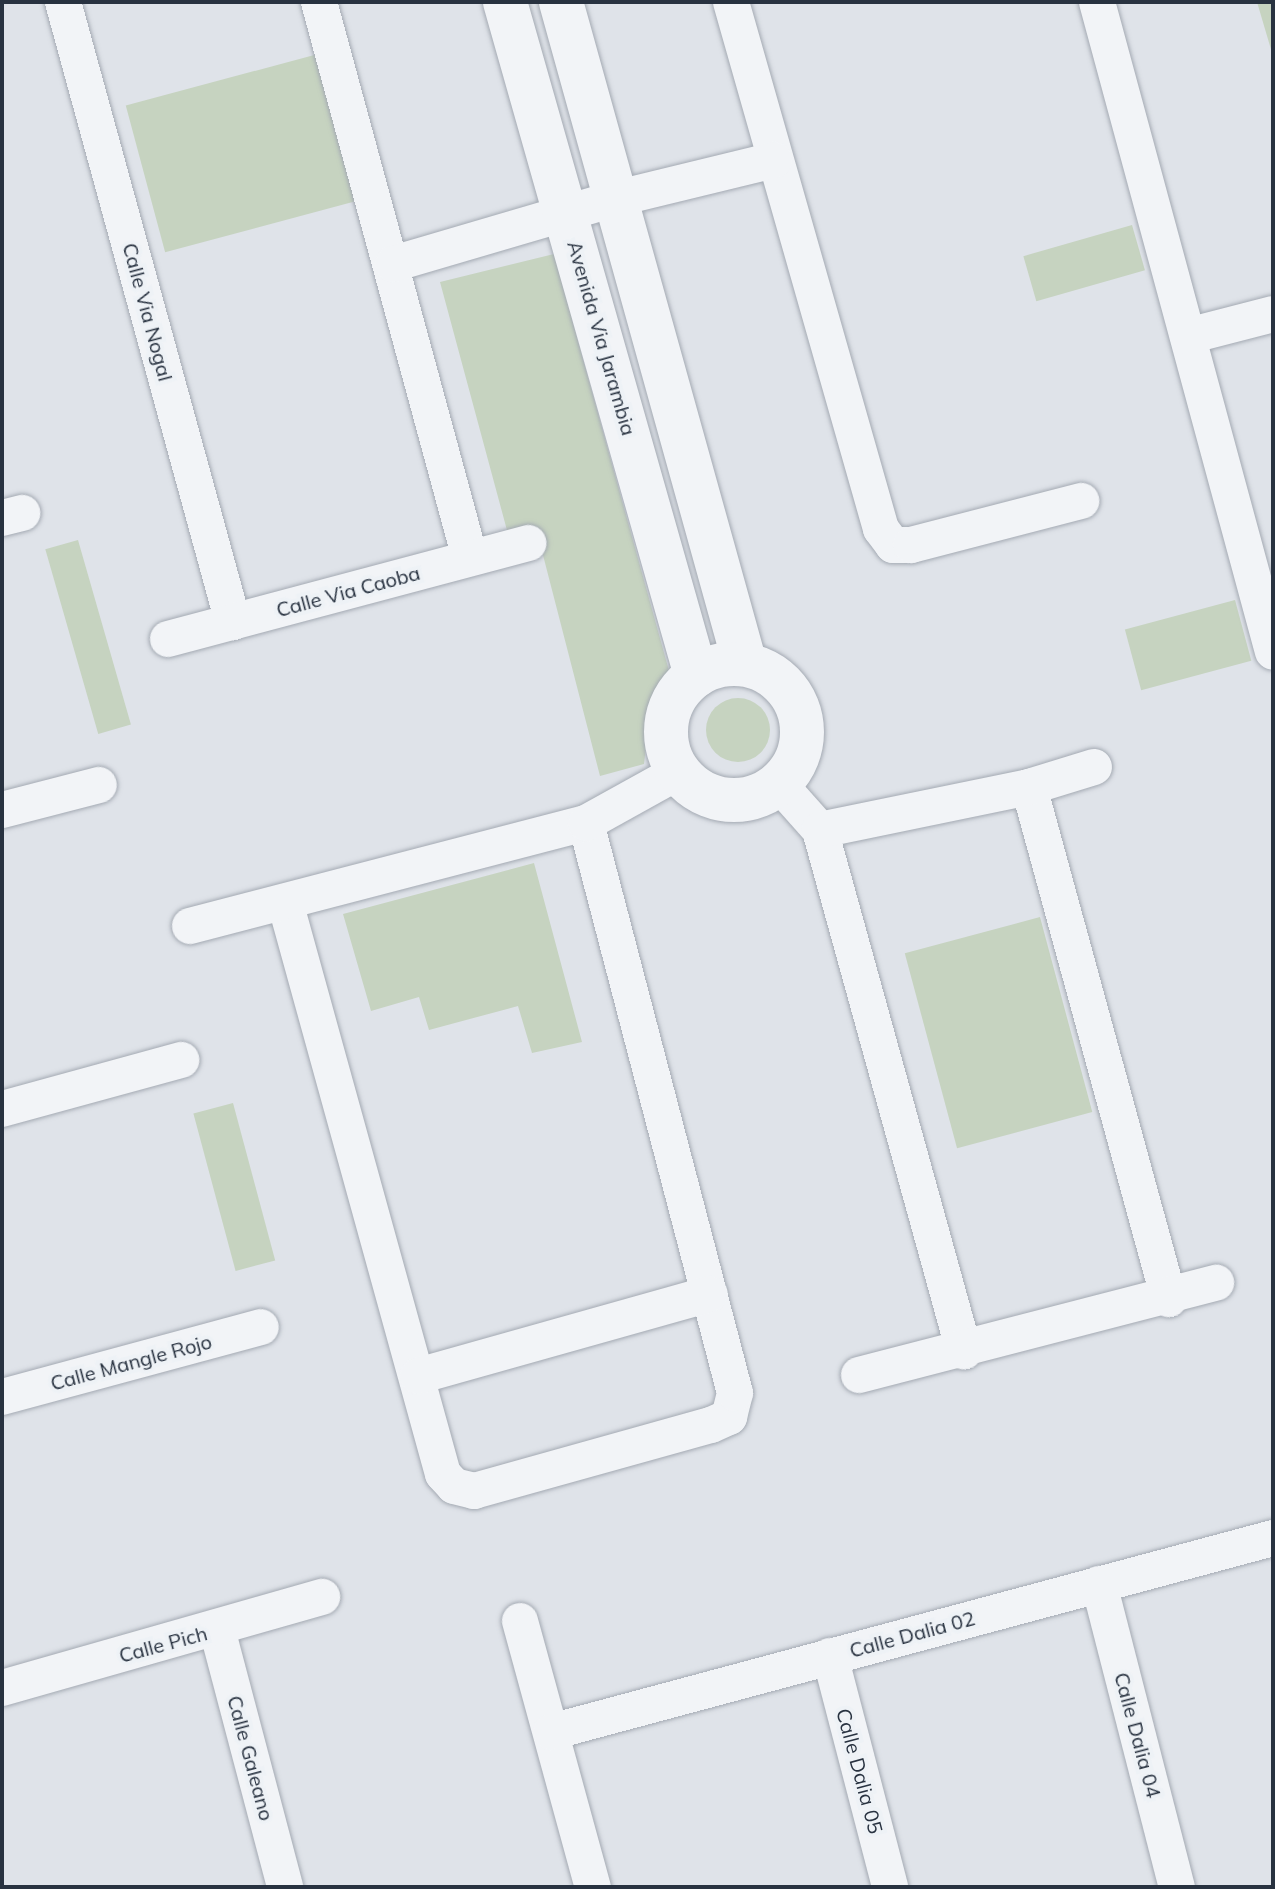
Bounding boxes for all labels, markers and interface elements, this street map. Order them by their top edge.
street label: Avenida Via Jarambia [563,238,641,438]
street label: Calle Via Nogal [118,240,178,384]
street label: Calle Via Caoba [274,560,422,622]
street label: Calle Mangle Rojo [48,1329,214,1395]
street label: Calle Dalia 02 [847,1606,977,1662]
street label: Calle Pich [116,1621,210,1667]
street label: Calle Dalia 04 [1110,1670,1166,1800]
street label: Calle Galeano [223,1693,279,1823]
street label: Calle Dalia 05 [832,1706,888,1836]

